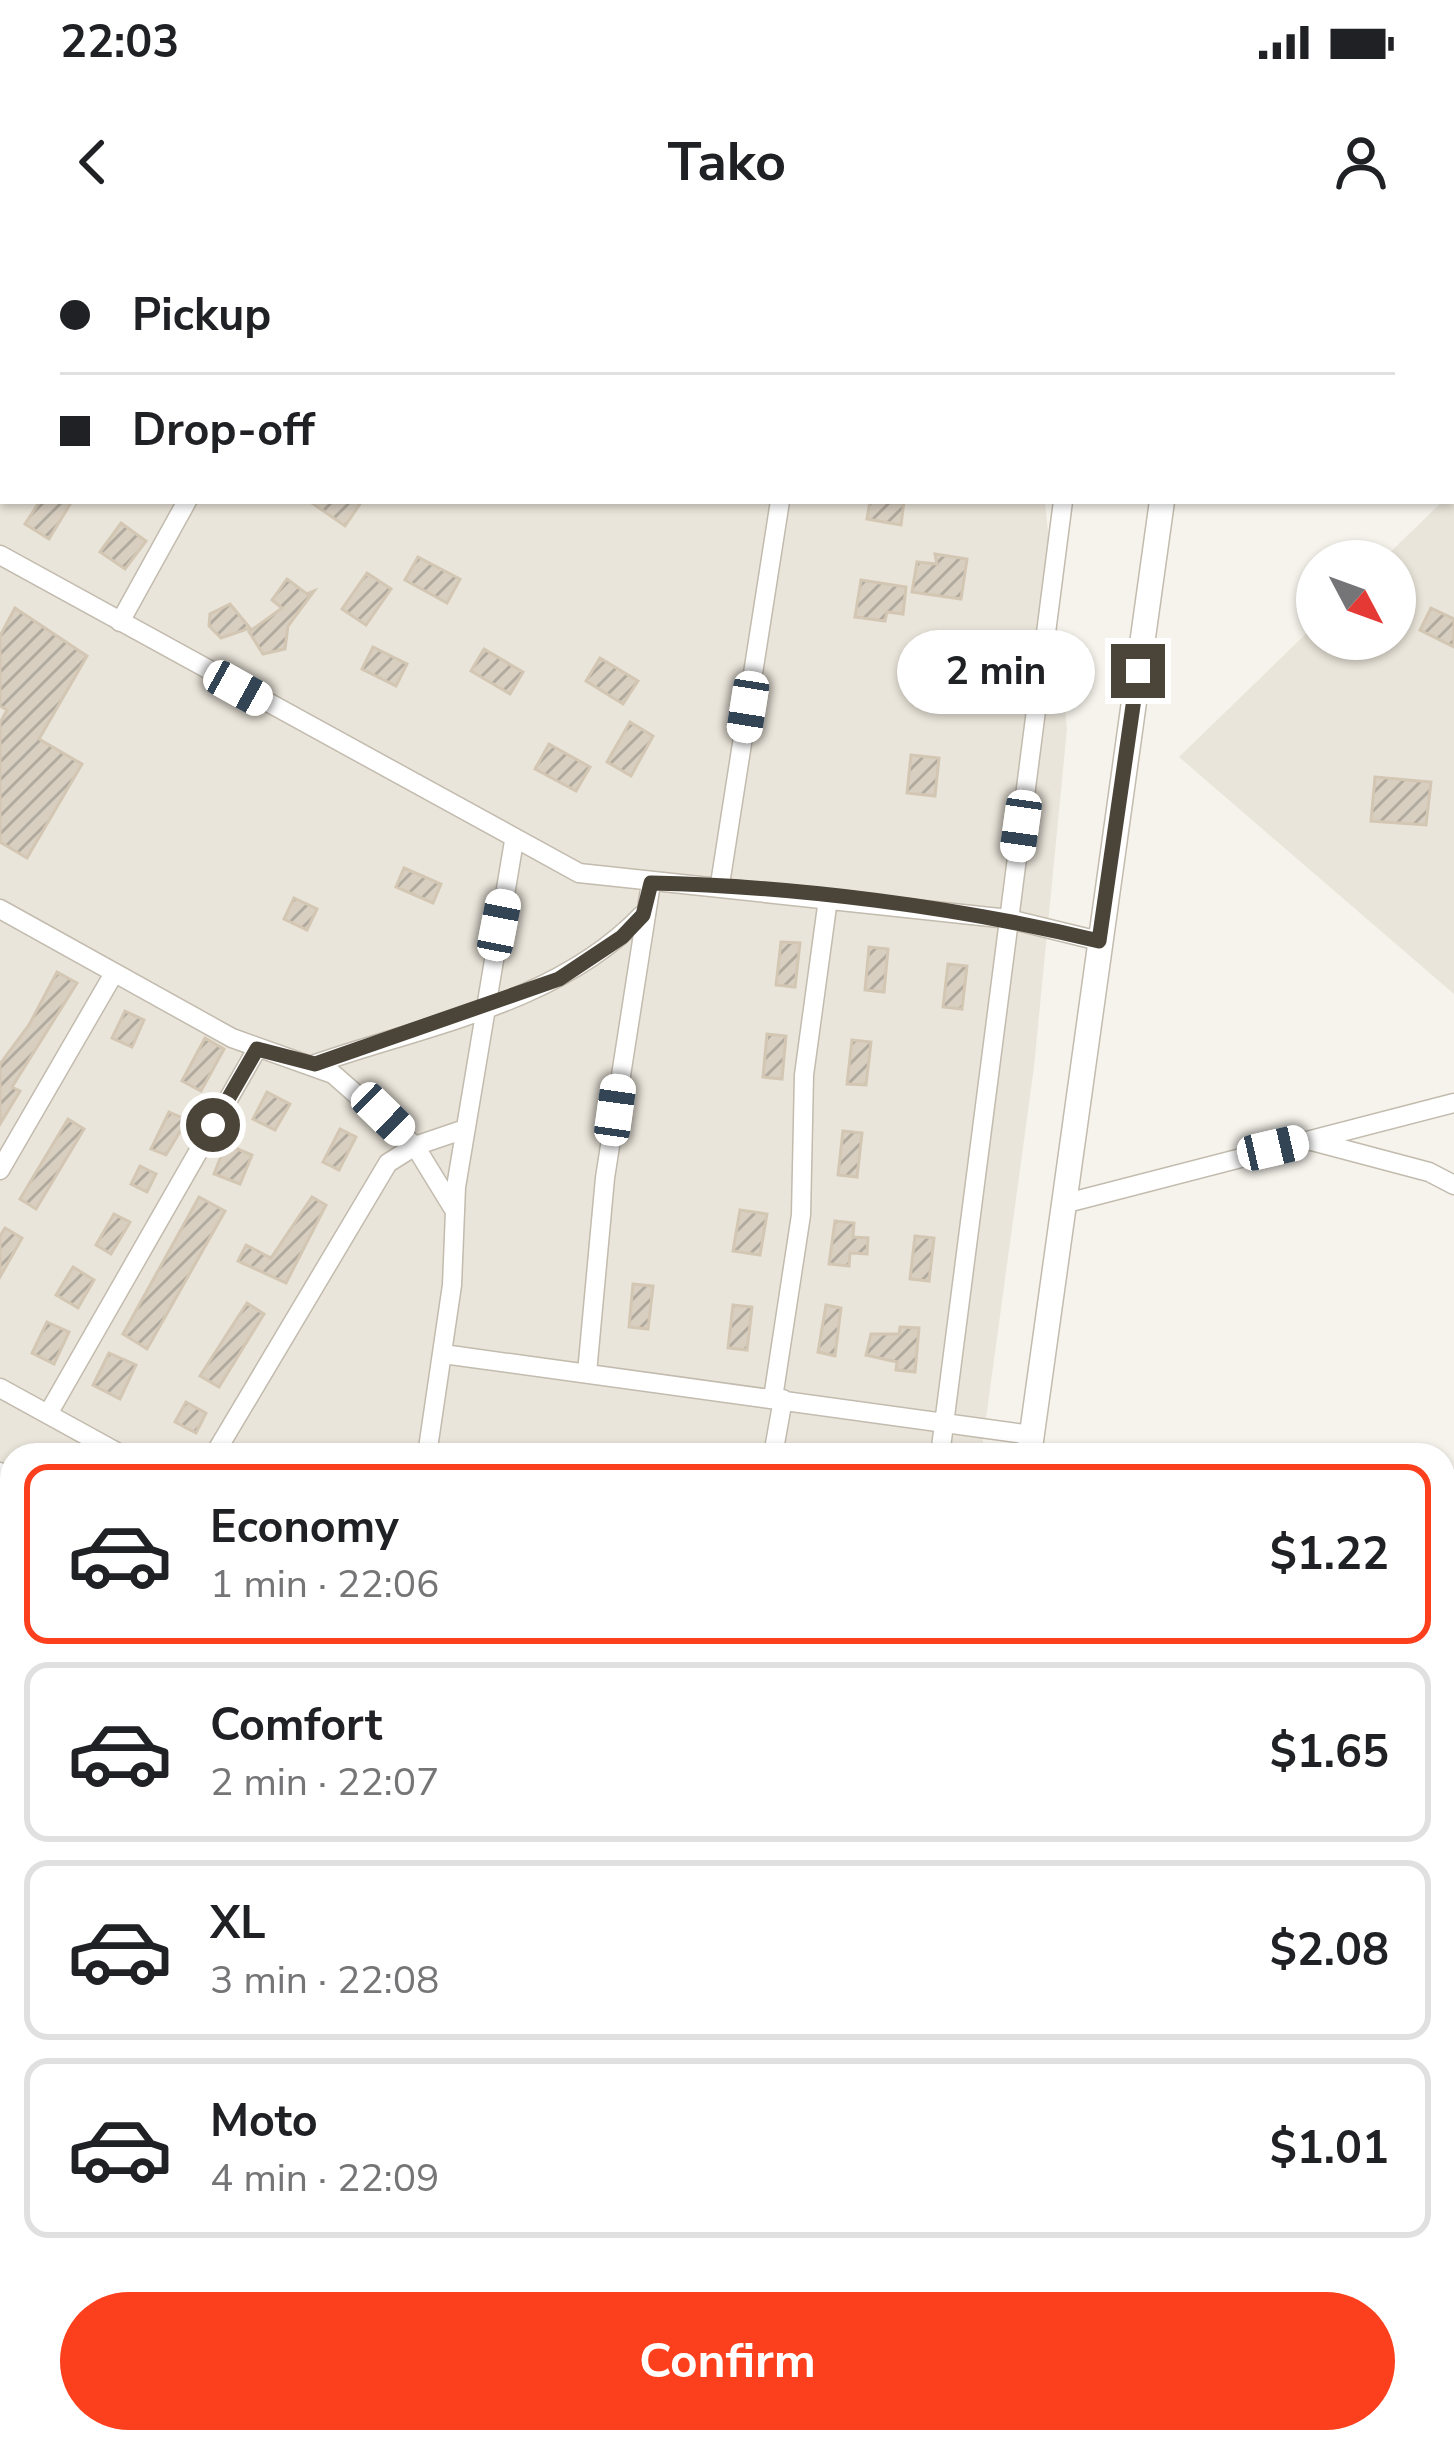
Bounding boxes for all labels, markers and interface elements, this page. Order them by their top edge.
text: 22:03 [60,12,179,73]
text: Tako [668,125,786,199]
icon: back [60,129,126,195]
icon: person [1328,129,1394,195]
text: Pickup [132,285,271,346]
text: Drop-off [132,400,315,461]
north arrow [1296,540,1416,660]
map controls [1296,540,1416,660]
callout: 2 min [898,629,1096,713]
route end [1111,644,1165,698]
text: 2 min [946,645,1046,698]
car [198,655,278,721]
car [725,669,771,745]
car [998,788,1044,864]
car [474,886,524,964]
car [592,1072,638,1148]
car [345,1076,421,1152]
route start [186,1098,240,1152]
car [1234,1122,1312,1174]
text: Economy [210,1497,399,1558]
icon: car [66,1500,174,1608]
text: $1.22 [1270,1524,1389,1585]
text: 1 min · 22:06 [210,1558,439,1611]
text: Comfort [210,1695,382,1756]
icon: car [66,1698,174,1806]
text: $1.65 [1270,1722,1389,1783]
text: 2 min · 22:07 [210,1756,439,1809]
text: XL [210,1893,266,1954]
icon: car [66,1896,174,2004]
text: $2.08 [1270,1920,1389,1981]
text: 3 min · 22:08 [210,1954,439,2007]
text: Moto [210,2091,318,2152]
icon: car [66,2094,174,2202]
text: $1.01 [1270,2118,1389,2179]
text: 4 min · 22:09 [210,2152,439,2205]
button: Confirm [60,2292,1395,2430]

